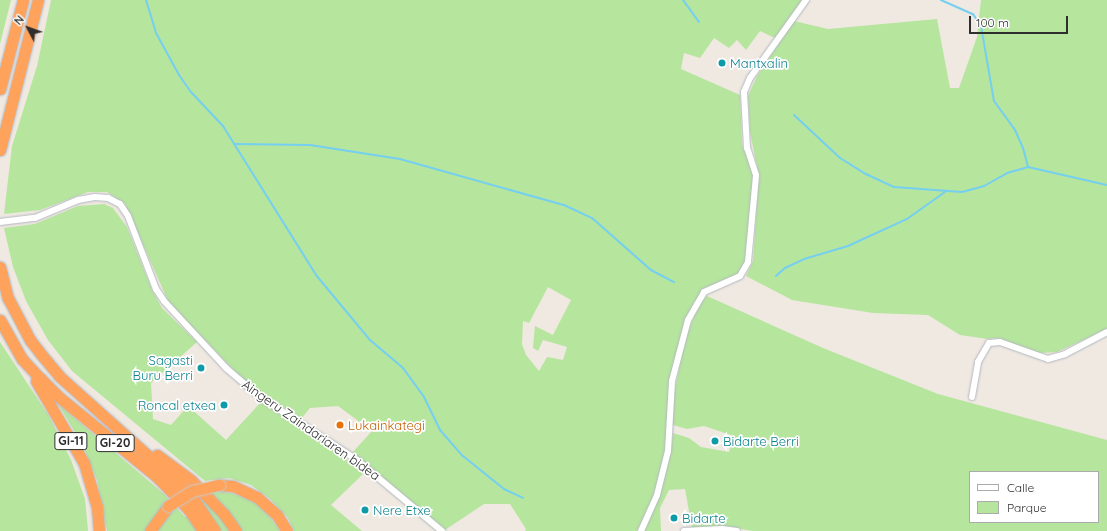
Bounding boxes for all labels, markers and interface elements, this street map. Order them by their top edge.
north arrow [8,8,48,48]
scale bar [971,8,1070,34]
text: N [11,12,27,28]
text: 100 m [976,15,1009,30]
place label: Mantxalin [730,55,788,71]
marker: Mantxalin [717,58,727,68]
place label: Sagasti Buru Berri [133,353,193,384]
marker: Sagasti Buru Berri [196,363,206,373]
street label: Aingeru Zaindariaren bidea [239,376,383,484]
place label: Roncal etxea [138,397,216,413]
marker: Roncal etxea [219,400,229,410]
place label: Lukainkategi [348,417,425,433]
marker: Lukainkategi [335,420,345,430]
road number: GI-11 [54,431,88,451]
road number: GI-20 [95,433,135,453]
place label: Bidarte Berri [723,433,799,449]
marker: Bidarte Berri [710,436,720,446]
legend [969,471,1099,523]
text: Calle [1007,480,1034,495]
text: Parque [1007,500,1047,515]
place label: Nere Etxe [373,502,431,518]
marker: Nere Etxe [360,505,370,515]
place label: Bidarte [682,510,726,526]
marker: Bidarte [669,513,679,523]

